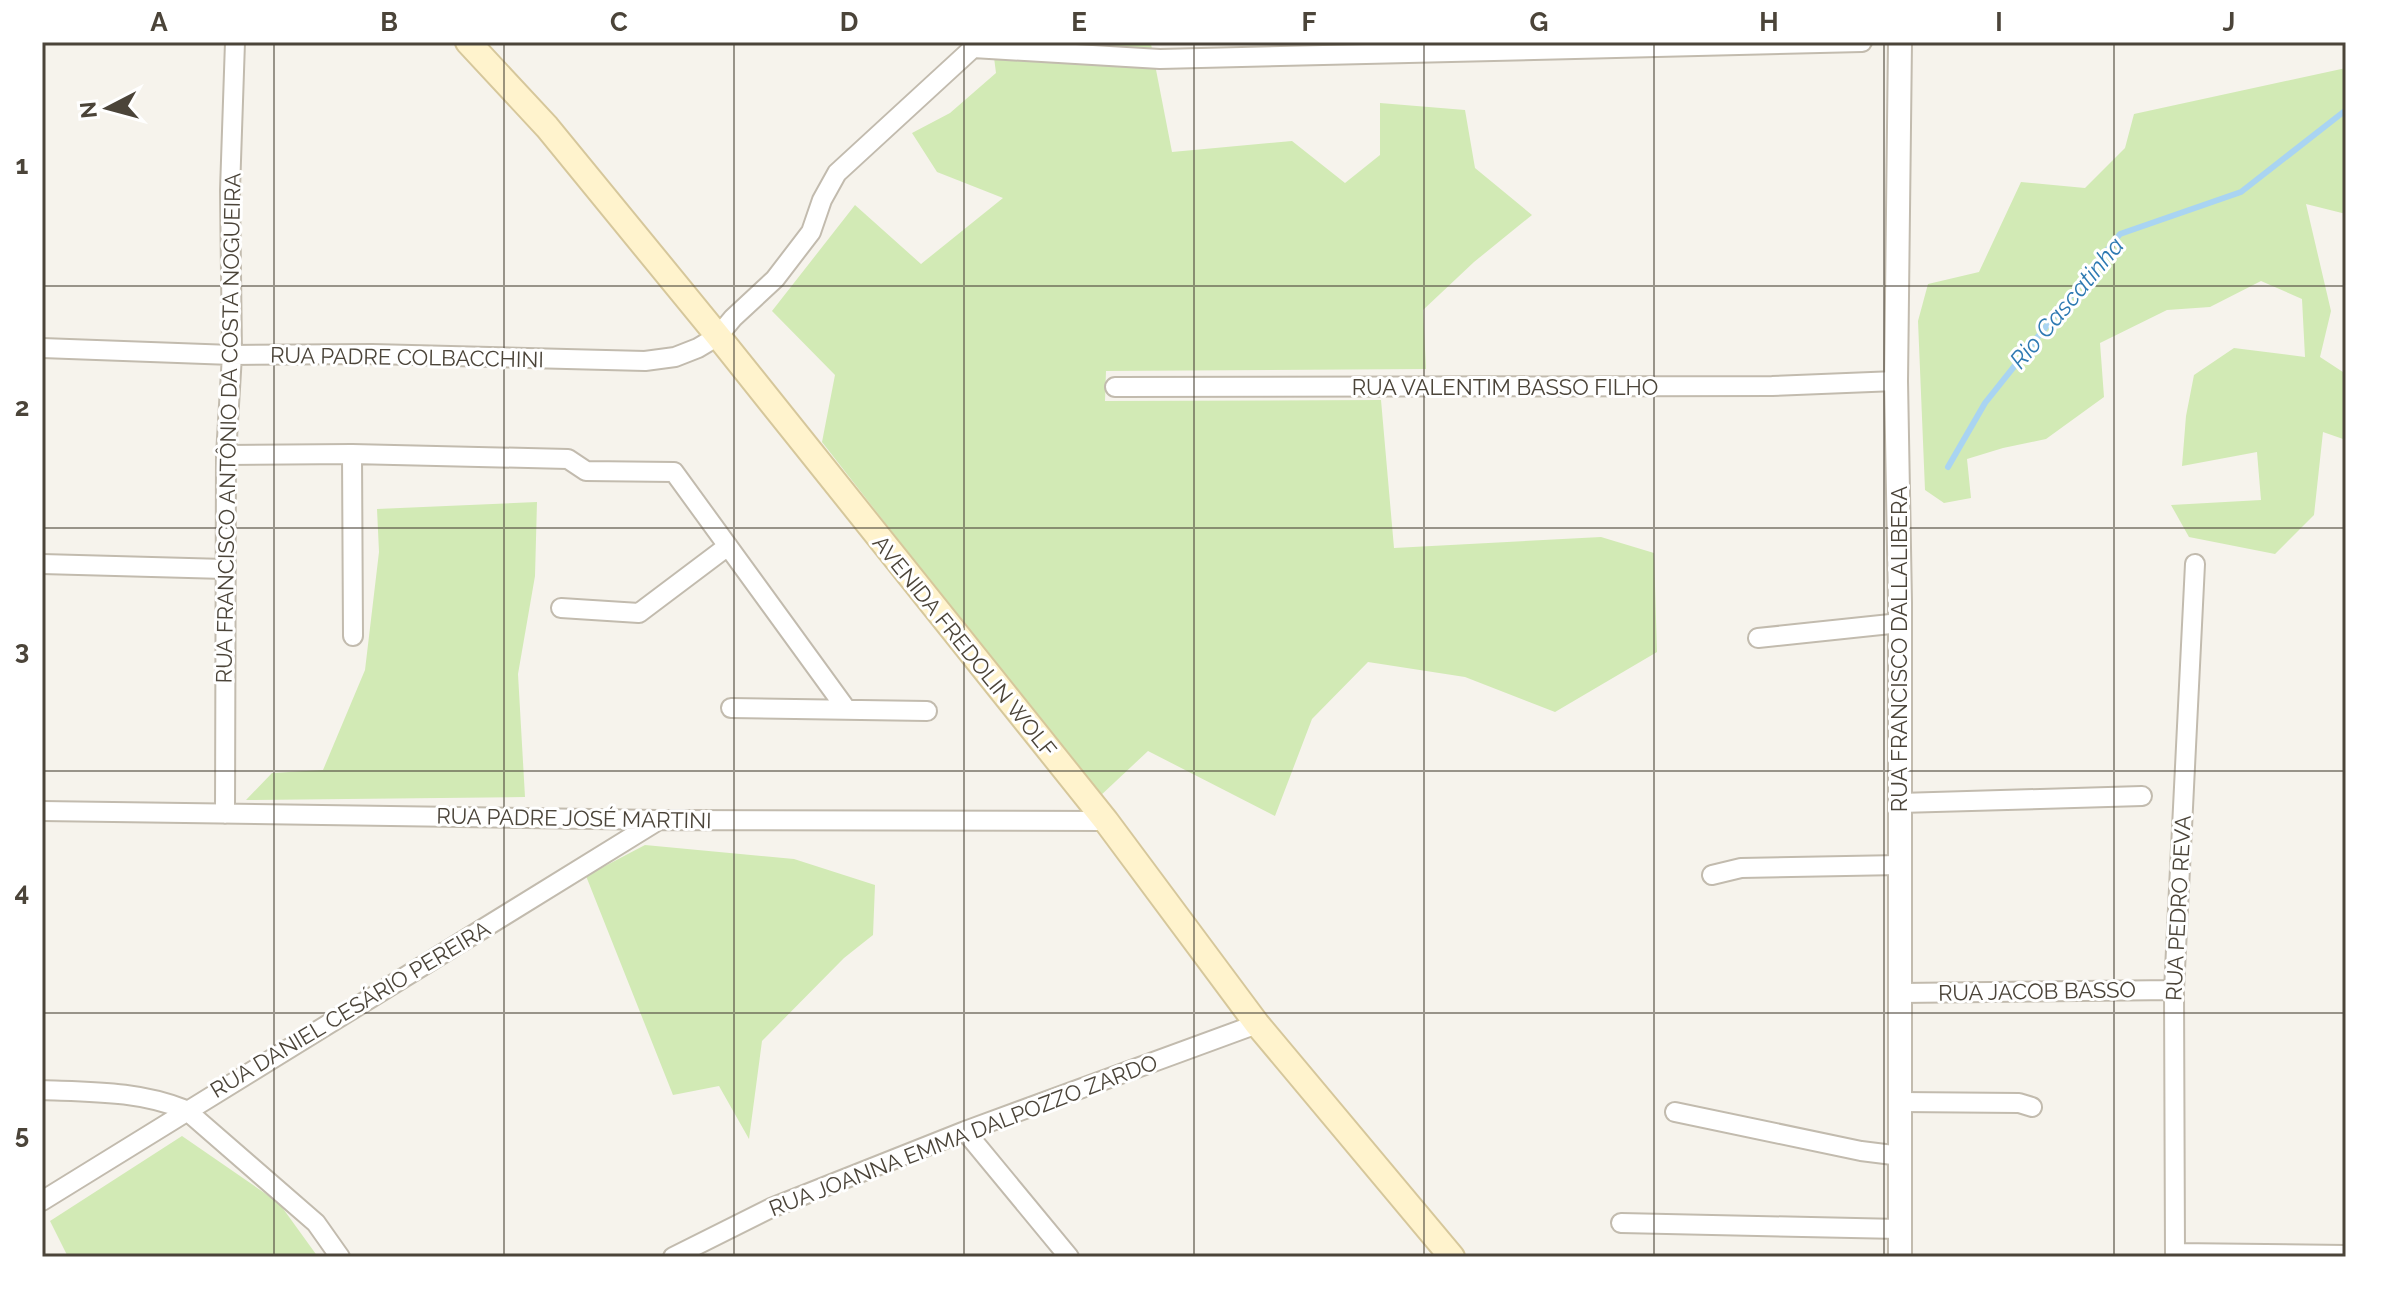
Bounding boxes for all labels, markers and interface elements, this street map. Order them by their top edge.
text: A [150,7,168,37]
text: B [380,7,398,37]
text: C [610,7,628,37]
text: D [840,7,858,37]
text: E [1071,7,1087,37]
text: F [1302,7,1317,37]
text: G [1530,7,1548,37]
text: H [1759,7,1779,37]
text: I [1995,7,2003,37]
text: J [2223,7,2235,37]
north arrow [68,68,148,148]
text: N [74,100,102,120]
text: 1 [16,150,29,180]
street label: RUA FRANCISCO ANTÔNIO DA COSTA NOGUEIRA [211,172,245,684]
water label: Rio Cascatinha [2003,231,2130,374]
street label: RUA PADRE COLBACCHINI [270,342,544,372]
street label: RUA VALENTIM BASSO FILHO [1352,374,1658,400]
text: 2 [15,392,29,422]
street label: RUA FRANCISCO DALLALIBERA [1886,486,1912,812]
street label: AVENIDA FREDOLIN WOLF [868,530,1062,762]
text: 3 [15,635,29,665]
street label: RUA PADRE JOSÉ MARTINI [436,803,712,833]
street label: RUA PEDRO REVA [2160,814,2196,1001]
text: 4 [15,877,29,907]
street label: RUA DANIEL CESÁRIO PEREIRA [205,915,495,1103]
street label: RUA JACOB BASSO [1938,976,2136,1006]
street label: RUA JOANNA EMMA DALPOZZO ZARDO [765,1049,1161,1221]
text: 5 [15,1119,29,1149]

